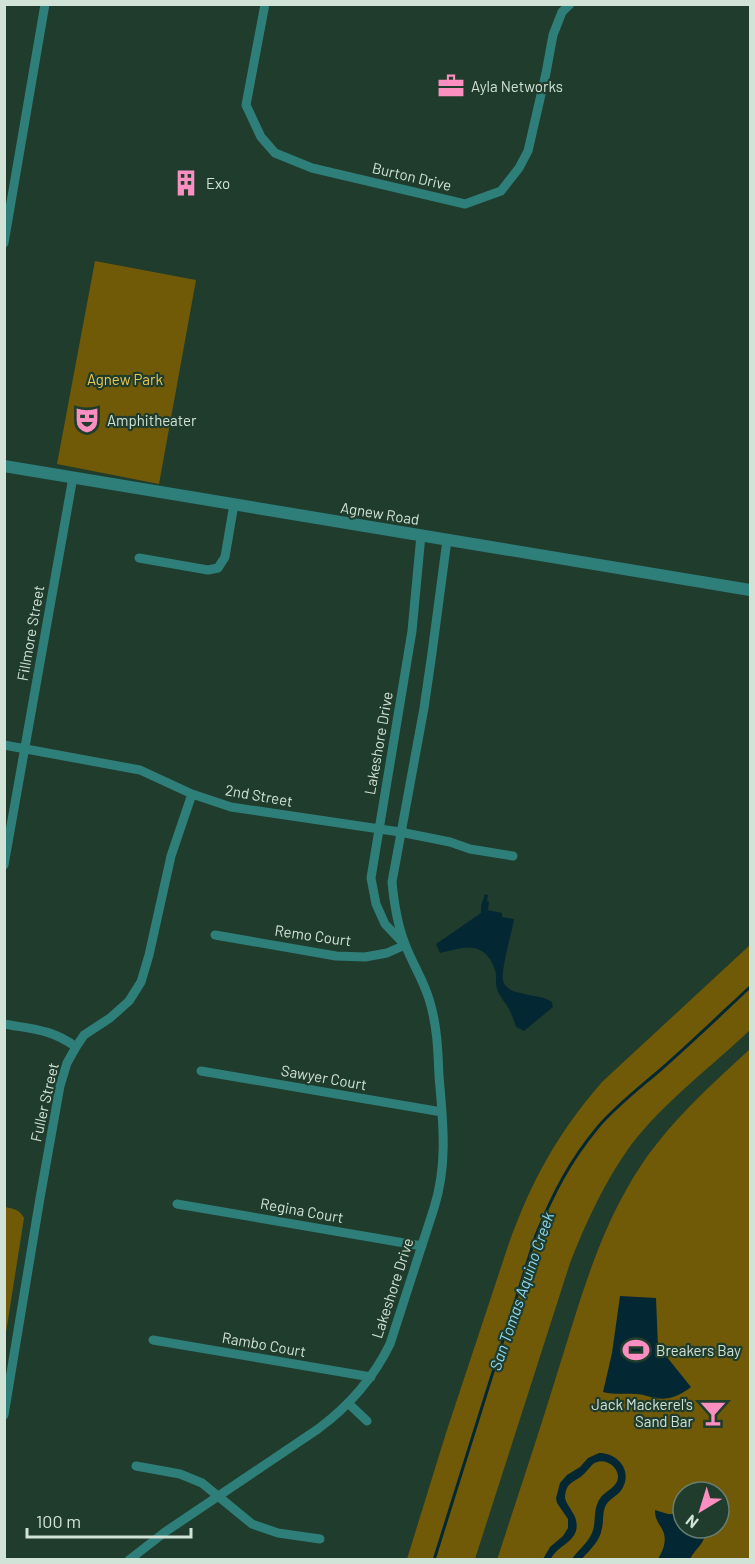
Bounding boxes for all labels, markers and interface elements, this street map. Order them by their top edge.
office icon: Ayla Networks [436,71,466,101]
place label: Ayla Networks [471,77,563,95]
street label: Burton Drive [371,158,453,194]
building icon: Exo [171,168,201,198]
place label: Exo [206,174,230,192]
park label: Agnew Park [87,370,163,388]
theatre icon: Amphitheater [72,405,102,435]
place label: Amphitheater [107,411,197,429]
street label: Agnew Road [339,498,421,528]
street label: Fillmore Street [13,584,47,682]
street label: Lakeshore Drive [360,690,396,796]
street label: 2nd Street [224,780,294,810]
street label: Remo Court [274,921,352,949]
street label: Fuller Street [26,1061,62,1143]
street label: Sawyer Court [280,1061,368,1093]
street label: Regina Court [259,1194,345,1226]
water label: San Tomas Aquino Creek [485,1209,557,1373]
street label: Lakeshore Drive [367,1236,417,1340]
street label: Rambo Court [221,1328,307,1360]
sports icon: Breakers Bay [621,1335,651,1365]
place label: Breakers Bay [656,1341,741,1359]
place label: Jack Mackerel's Sand Bar [591,1395,694,1430]
bar icon: Jack Mackerel's Sand Bar [698,1398,728,1428]
north arrow [671,1480,731,1540]
scale bar [27,1501,190,1539]
text: 100 m [36,1510,81,1532]
text: N [681,1511,701,1533]

